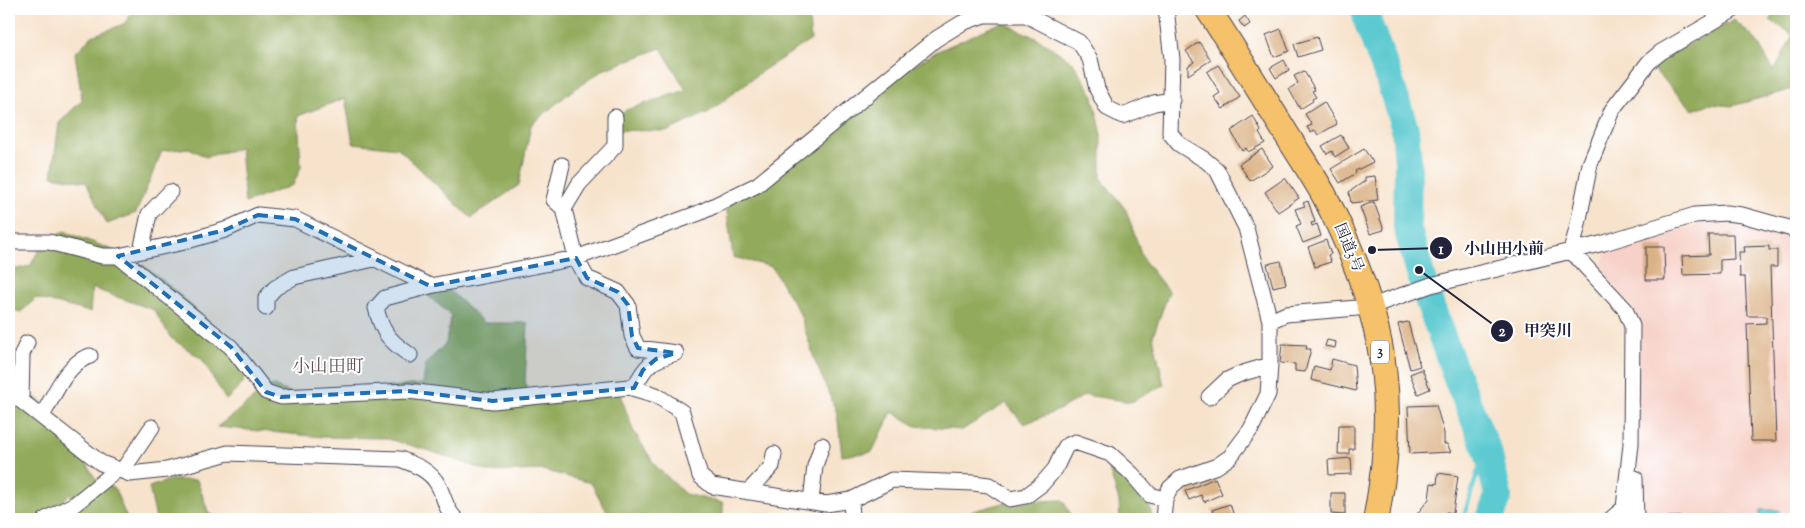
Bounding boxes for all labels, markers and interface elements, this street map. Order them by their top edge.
street label: 国道3号 [1328,220,1368,276]
callout: 小山田小前 [1429,233,1554,264]
text: 小山田小前 [1464,239,1544,262]
text: 1 [1438,240,1444,261]
callout: 甲突川 [1489,315,1582,346]
text: 甲突川 [1524,321,1572,344]
text: 2 [1498,322,1506,343]
road number: 3 [1371,341,1389,364]
district label: 小山田町 [292,355,364,381]

